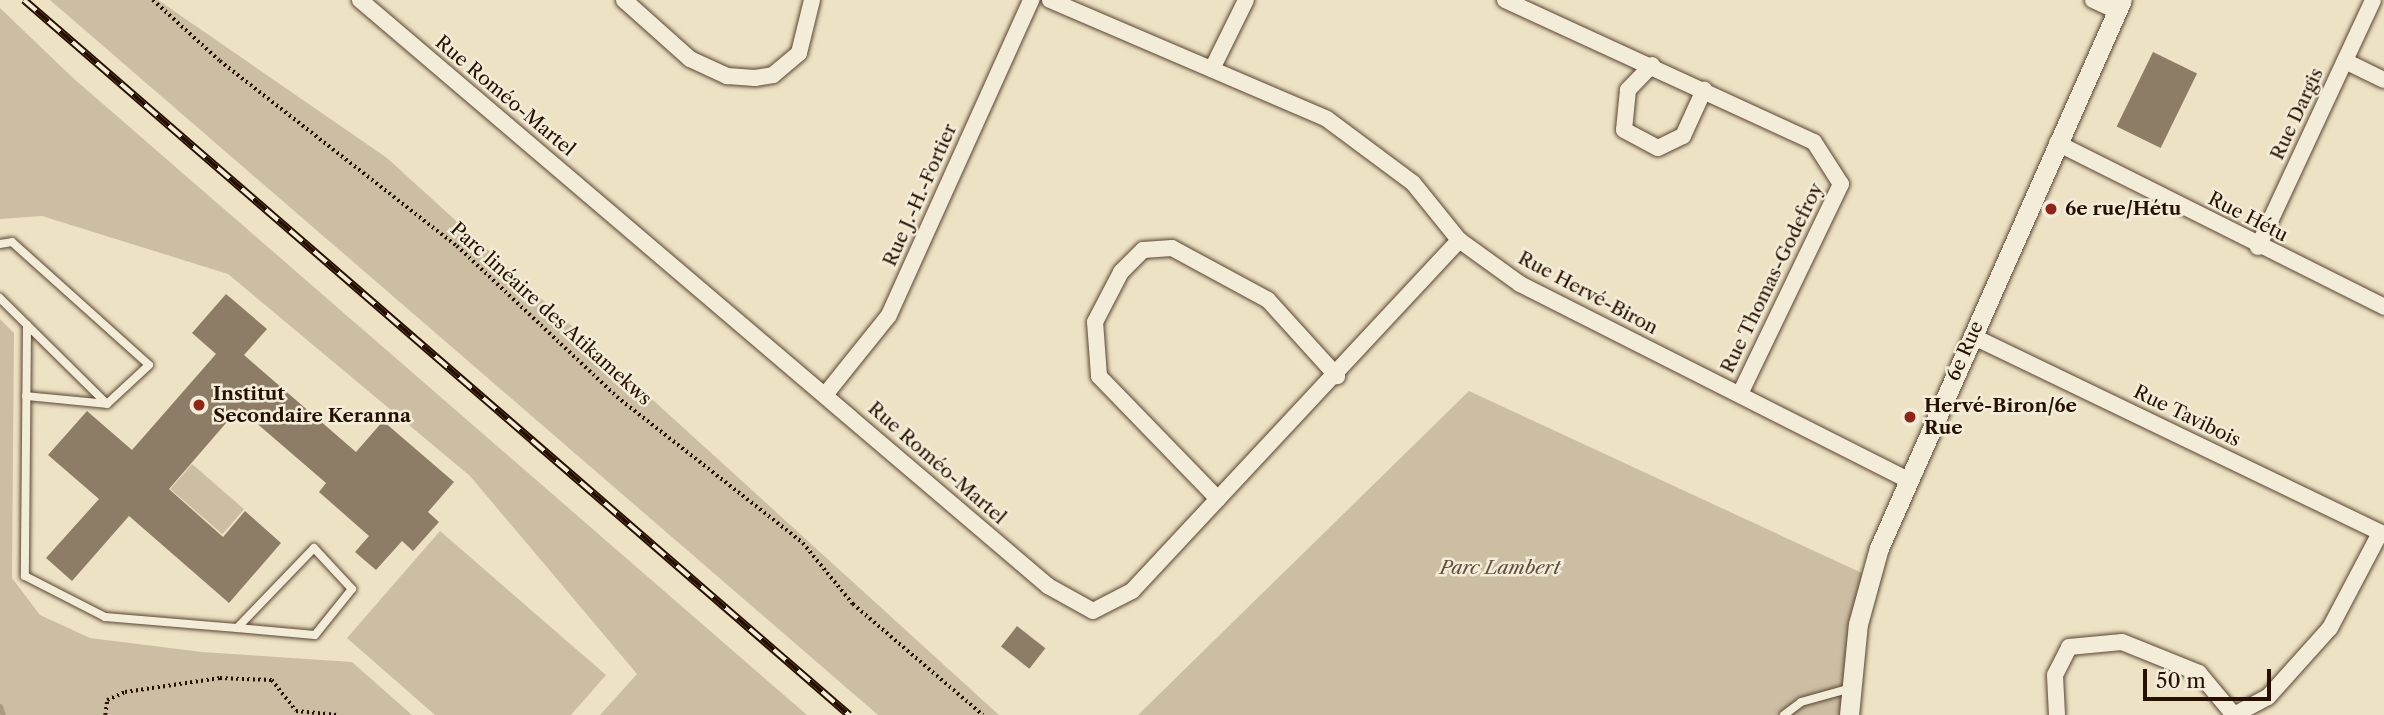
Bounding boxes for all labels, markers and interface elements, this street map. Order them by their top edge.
street label: Rue Roméo-Martel [431,31,579,161]
street label: Rue Dargis [2266,64,2328,164]
street label: Rue J.-H.-Fortier [878,120,962,270]
street label: Rue Thomas-Godefroy [1716,179,1828,377]
street label: Rue Hétu [2204,187,2292,247]
place label: 6e rue/Hétu [2065,198,2181,220]
marker: 6e rue/Hétu [2043,201,2059,217]
street label: Parc linéaire des Atikamekws [446,217,656,411]
street label: Rue Hervé-Biron [1514,247,1662,339]
street label: 6e Rue [1942,318,1988,384]
street label: Rue Tavibois [2130,380,2244,452]
place label: Institut Secondaire Keranna [213,383,411,427]
place label: Hervé-Biron/6e Rue [1924,395,2077,439]
marker: Institut Secondaire Keranna [191,397,207,413]
street label: Rue Roméo-Martel [863,397,1011,529]
marker: Hervé-Biron/6e Rue [1902,409,1918,425]
park label: Parc Lambert [1440,557,1560,579]
scale bar [2146,656,2274,700]
text: 50 m [2156,668,2206,693]

